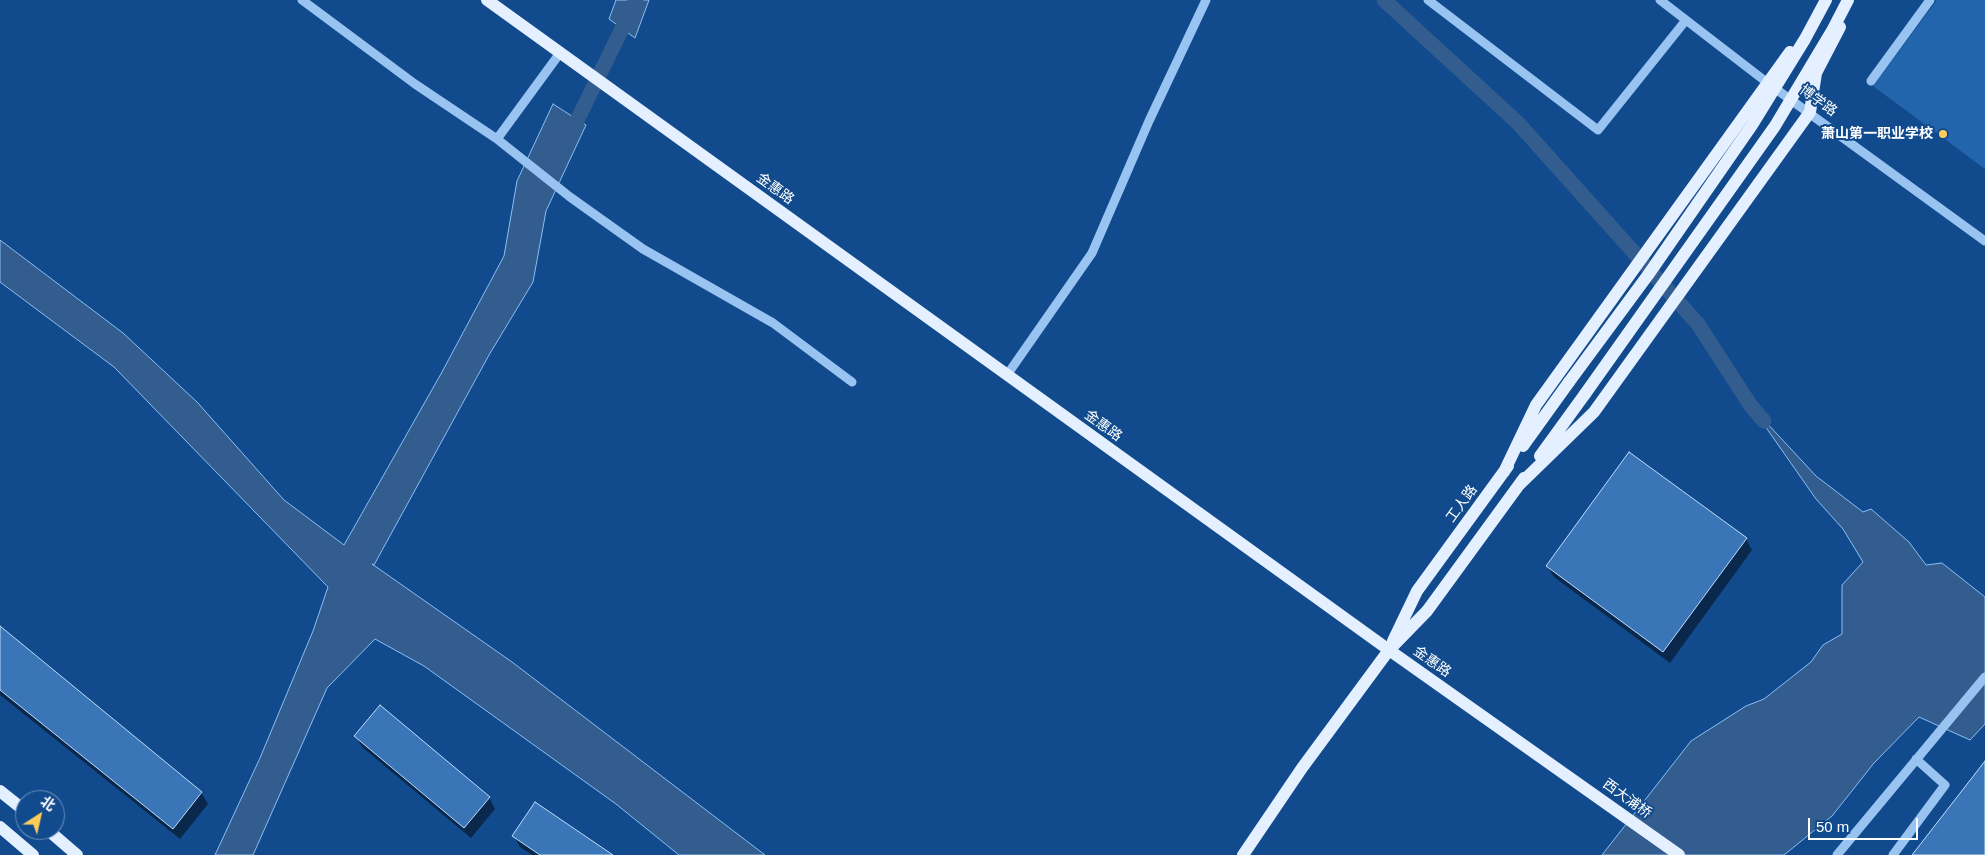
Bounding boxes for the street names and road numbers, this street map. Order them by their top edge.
street label: 博学路 [1796,82,1840,120]
street label: 金惠路 [753,170,797,208]
street label: 金惠路 [1081,407,1125,445]
street label: 工人路 [1443,482,1481,526]
street label: 金惠路 [1410,643,1454,681]
street label: 西大浦桥 [1599,776,1655,822]

